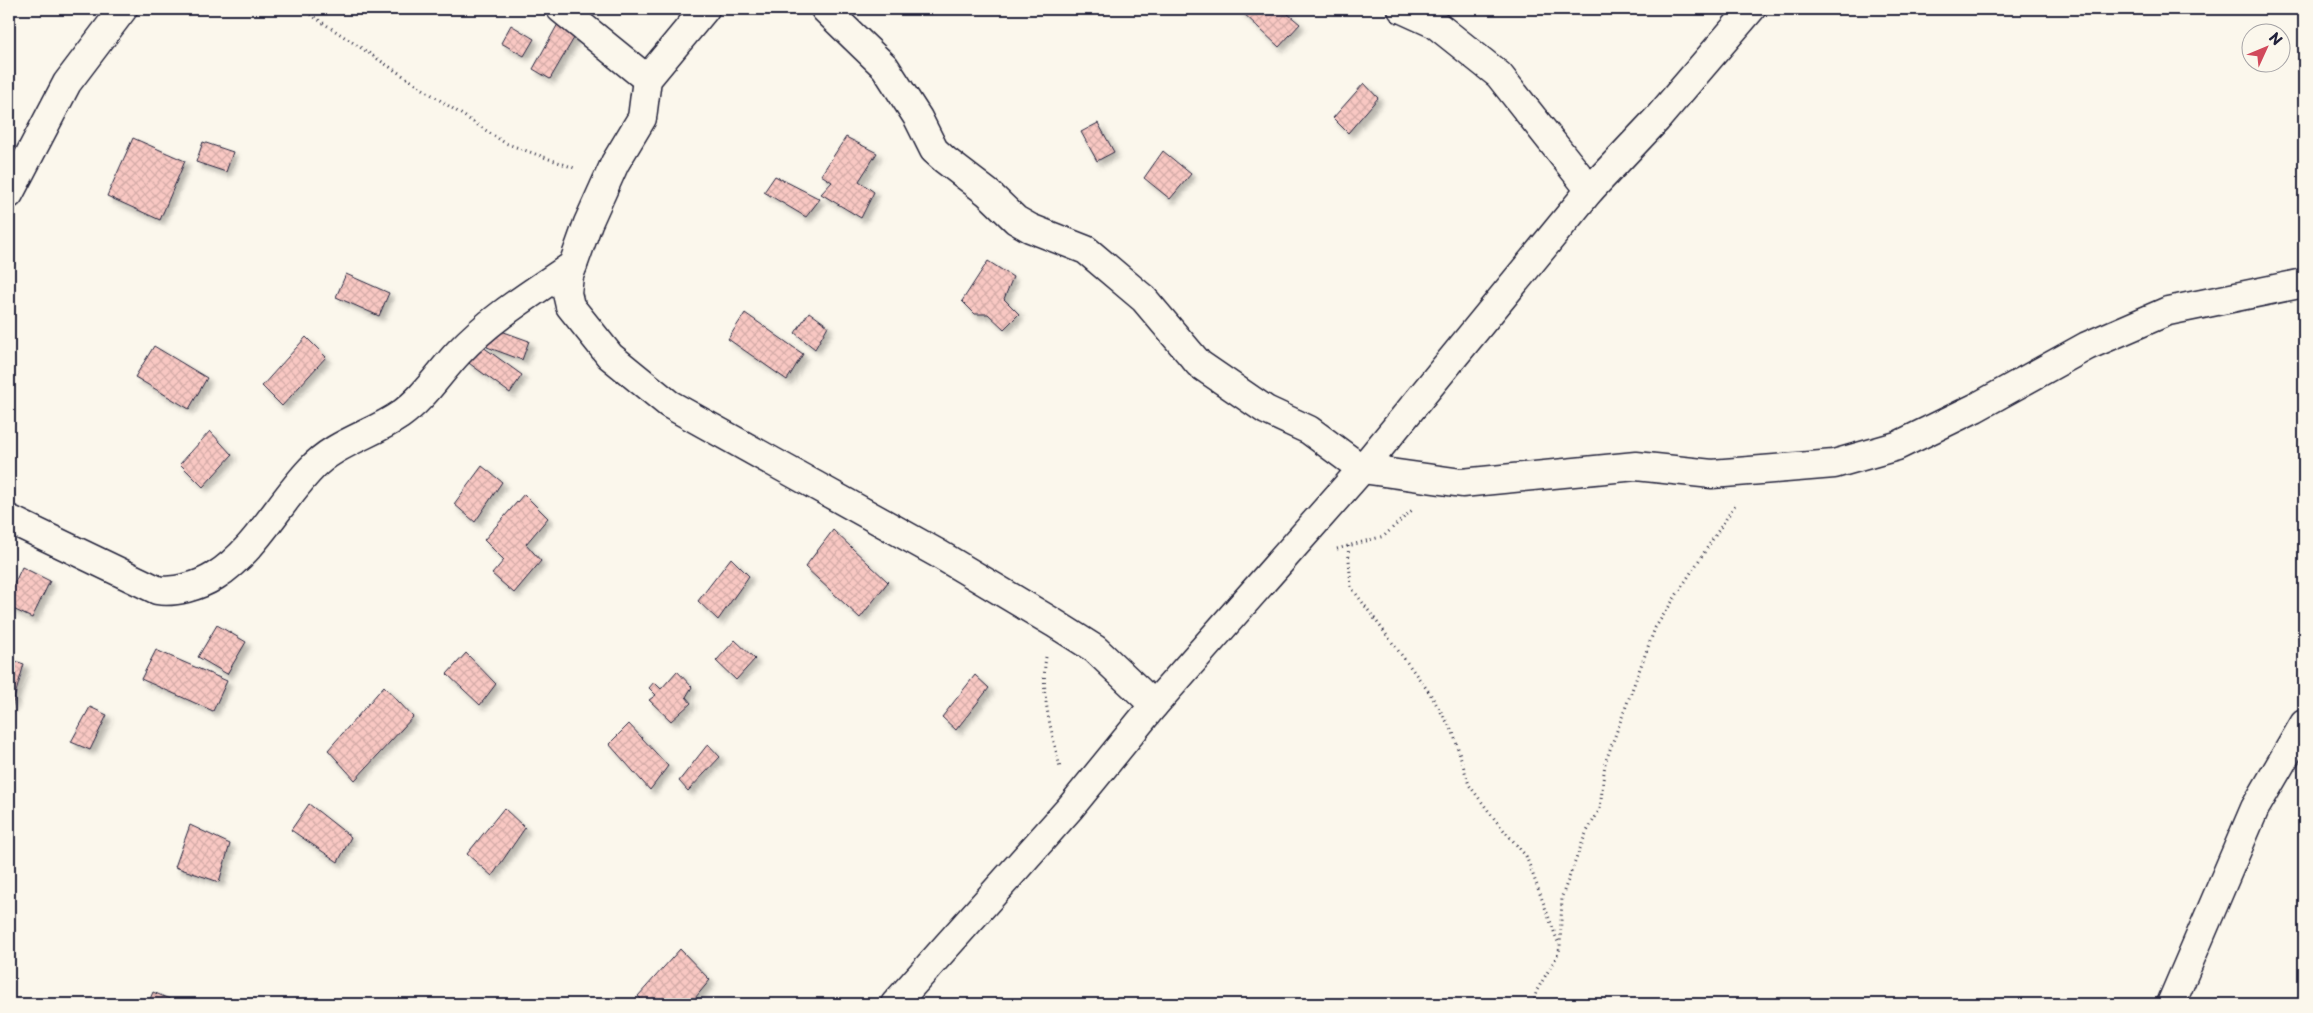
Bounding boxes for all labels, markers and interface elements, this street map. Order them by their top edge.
north arrow [2240,22,2290,72]
text: N [2264,27,2287,50]

